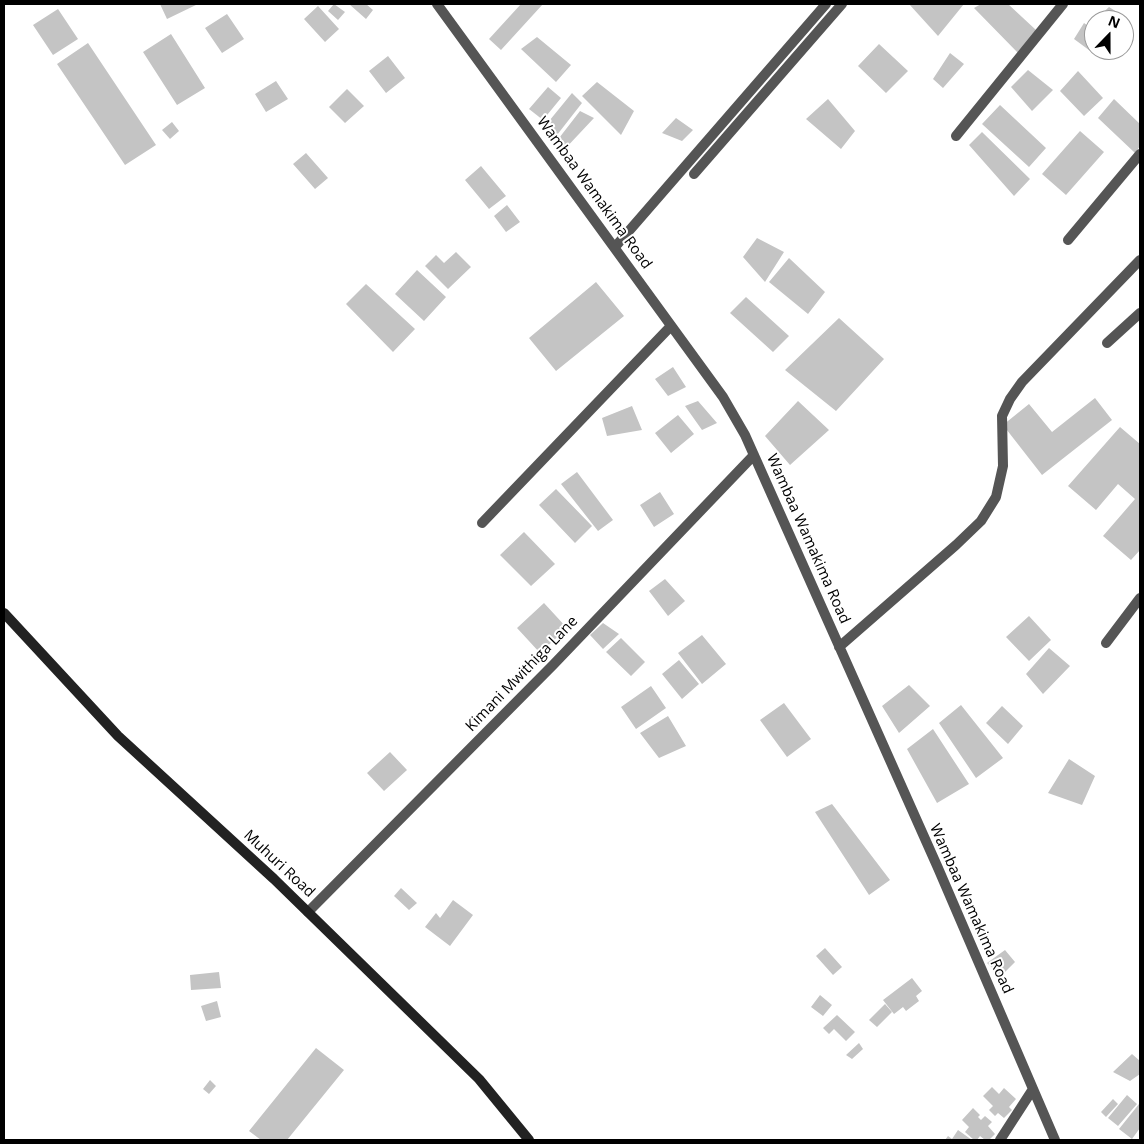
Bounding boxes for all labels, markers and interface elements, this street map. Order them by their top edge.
north arrow [1084,10,1134,60]
text: N [1106,11,1123,32]
street label: Wambaa Wamakima Road [533,113,655,273]
street label: Wambaa Wamakima Road [762,451,854,627]
street label: Kimani Mwithiga Lane [462,613,582,735]
street label: Wambaa Wamakima Road [925,821,1017,997]
street label: Muhuri Road [240,826,318,902]

